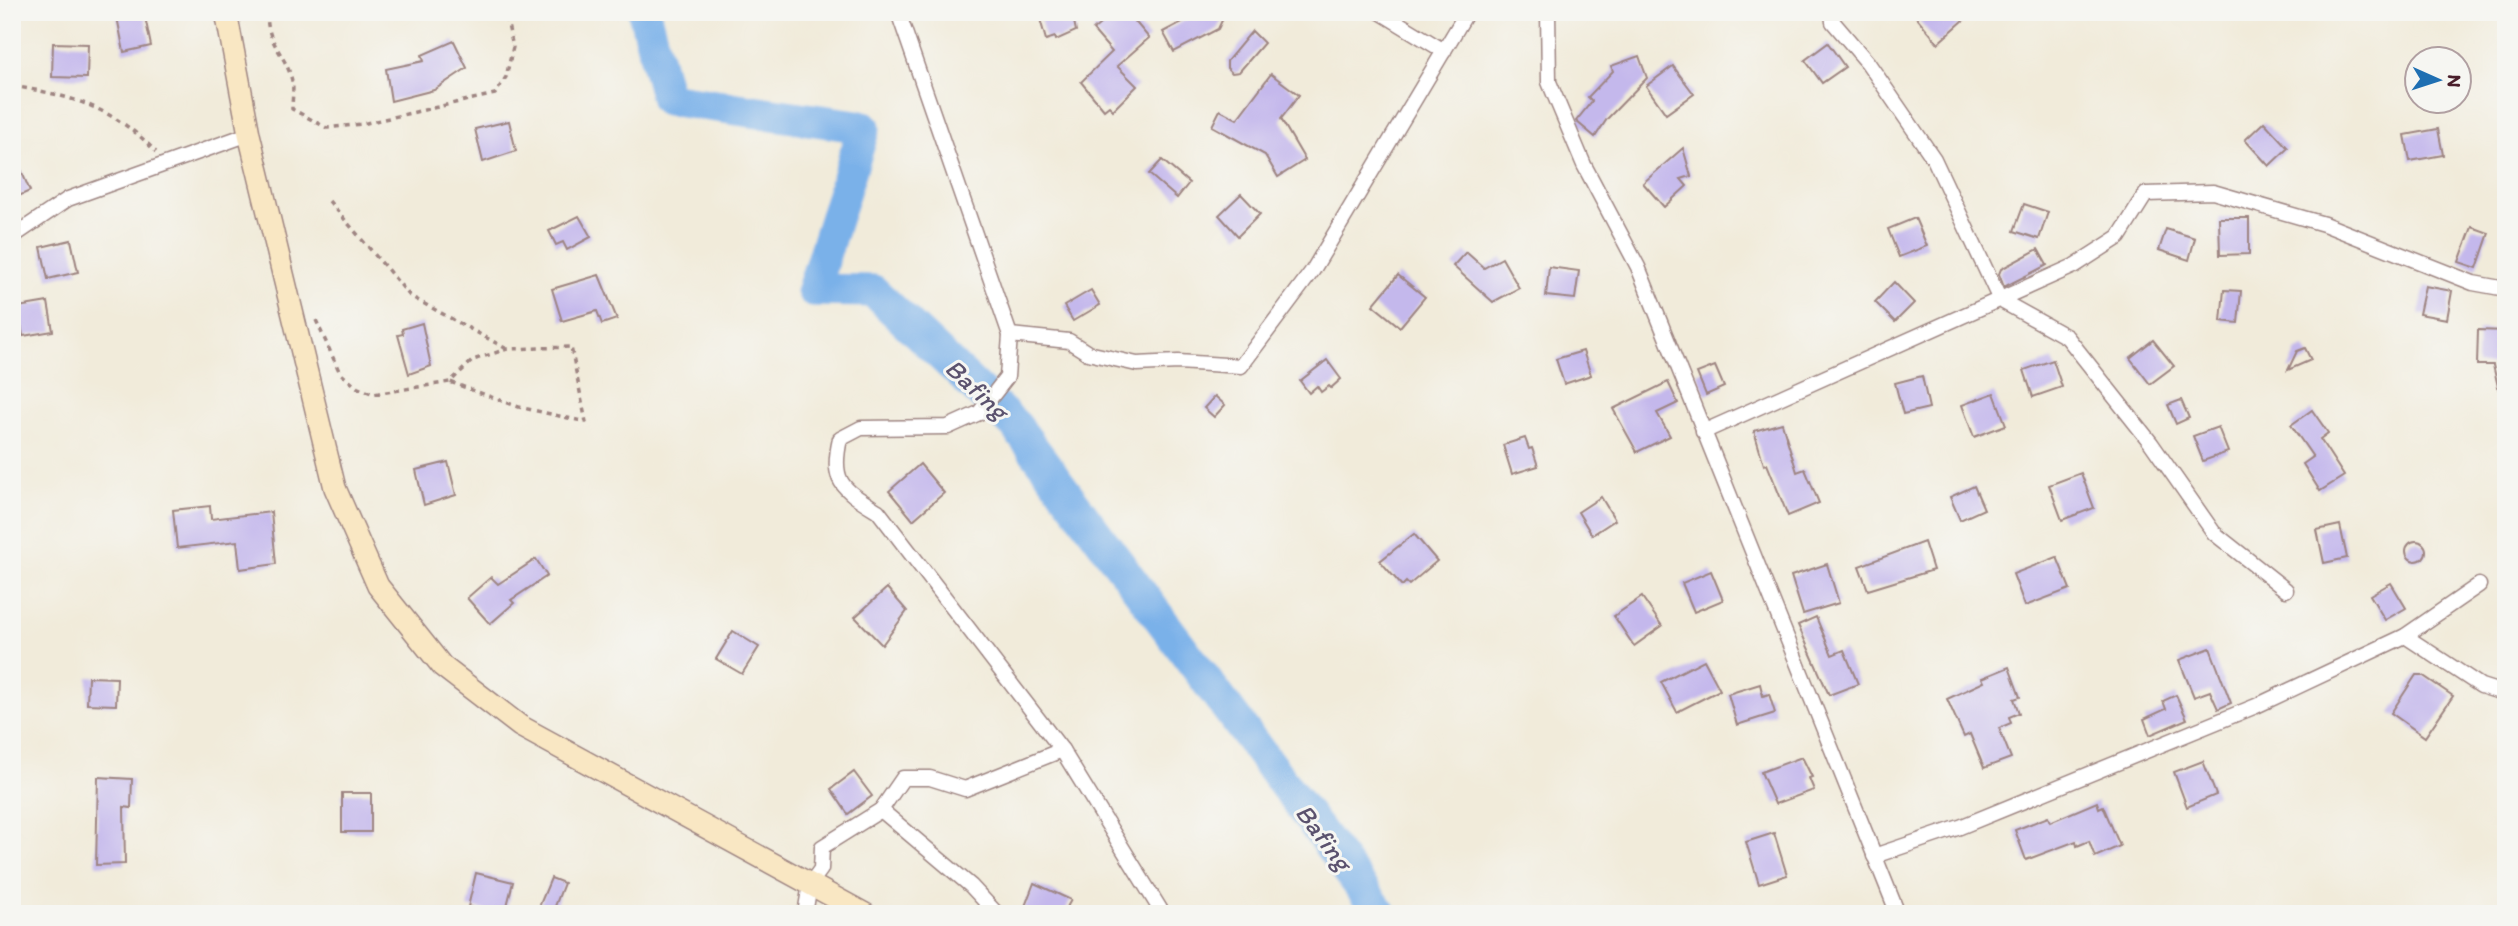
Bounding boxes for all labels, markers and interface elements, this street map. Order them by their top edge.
north arrow [2402,46,2472,116]
text: N [2443,74,2466,88]
water label: Bafing [939,352,1017,428]
water label: Bafing [1289,798,1361,879]

